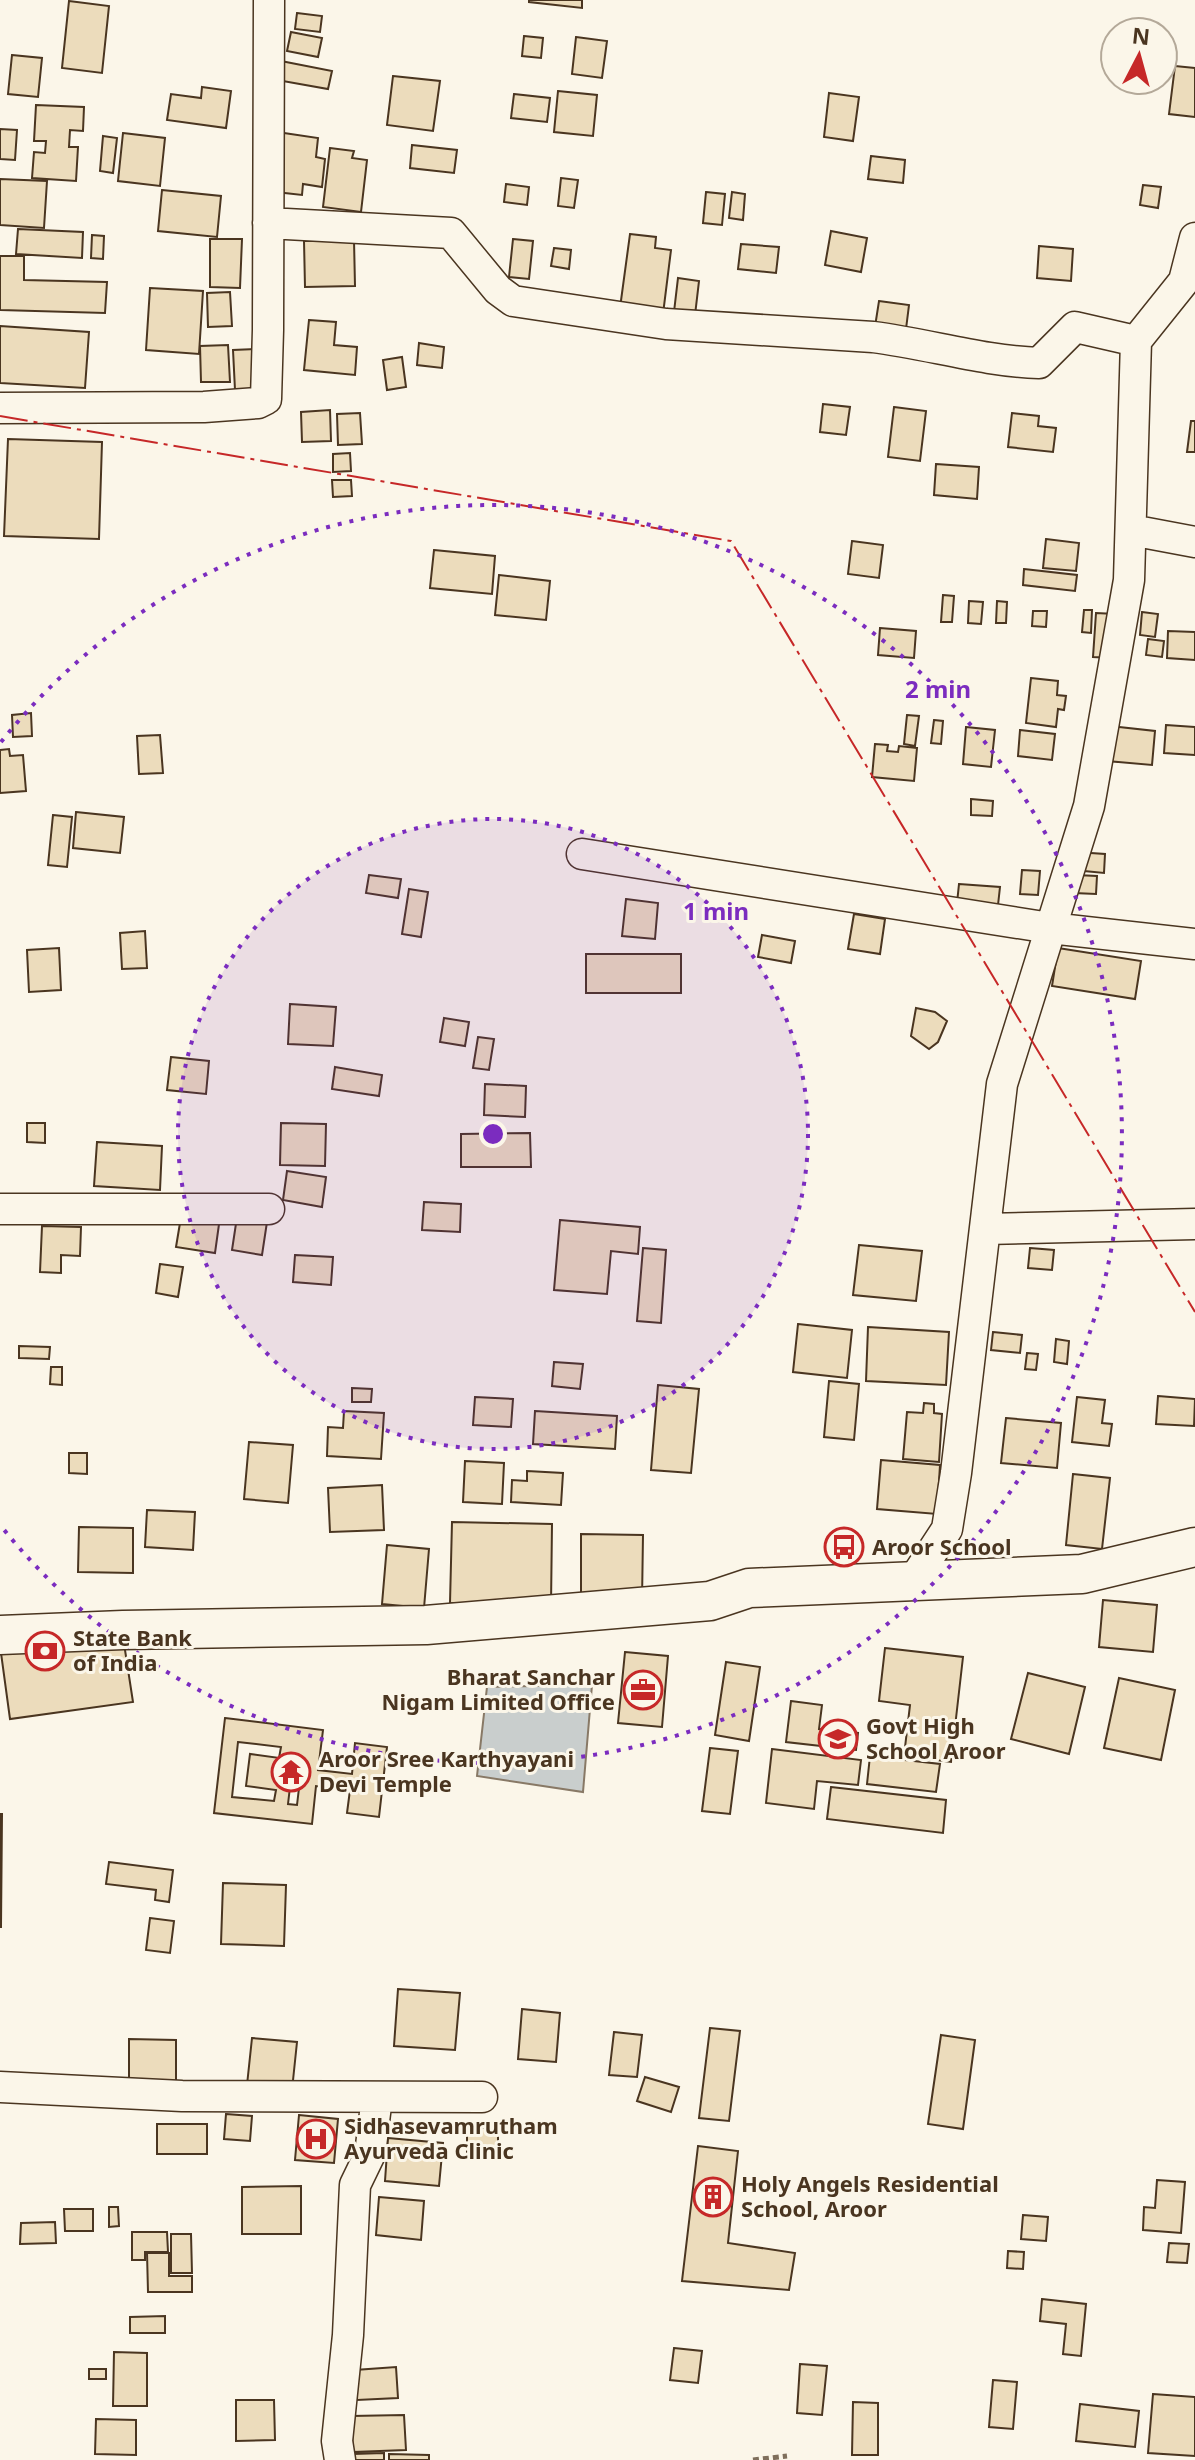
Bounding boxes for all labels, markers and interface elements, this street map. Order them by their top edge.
north arrow [1099,16,1179,96]
text: N [1131,19,1152,51]
text: 2 min [905,672,971,705]
text: 1 min [683,894,749,927]
centre of rings [479,1120,507,1148]
bus stop icon: Aroor School [823,1526,865,1568]
place label: Aroor School [872,1531,1012,1561]
place label: State Bank of India [73,1622,192,1677]
bank icon: State Bank of India [24,1630,66,1672]
place label: Bharat Sanchar Nigam Limited Office [382,1661,615,1716]
office icon: Bharat Sanchar Nigam Limited Office [622,1669,664,1711]
place label: Govt High School Aroor [866,1710,1006,1765]
school or university icon: Govt High School Aroor [817,1718,859,1760]
place label: Aroor Sree Karthyayani Devi Temple [319,1743,574,1798]
temple icon: Aroor Sree Karthyayani Devi Temple [270,1751,312,1793]
place label: Sidhasevamrutham Ayurveda Clinic [344,2110,558,2165]
hospital icon: Sidhasevamrutham Ayurveda Clinic [295,2118,337,2160]
place label: Holy Angels Residential School, Aroor [741,2168,999,2223]
building icon: Holy Angels Residential School, Aroor [692,2176,734,2218]

